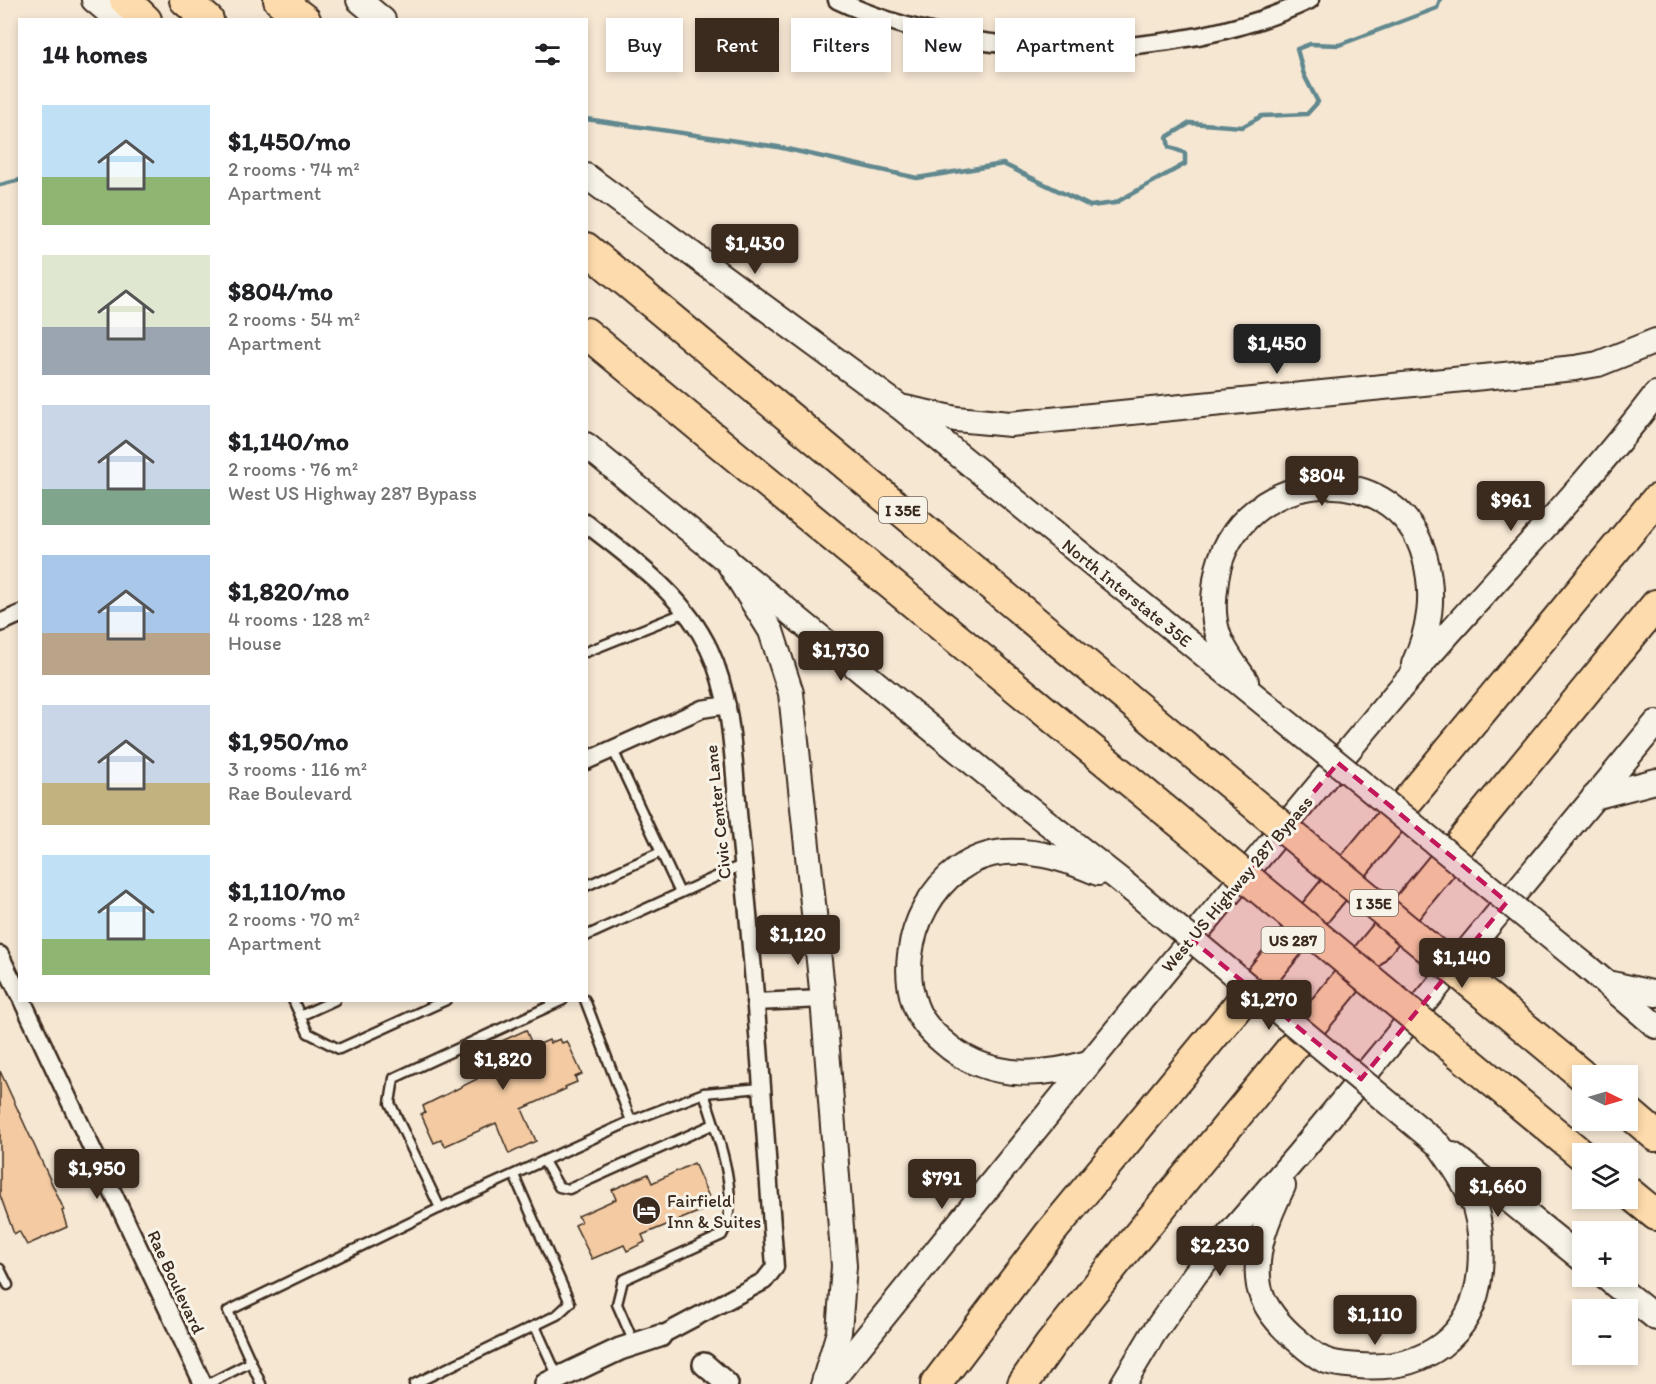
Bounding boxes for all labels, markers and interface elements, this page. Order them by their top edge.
chip: Buy [606,18,683,72]
chip: Rent [695,18,779,72]
chip: Filters [791,18,891,72]
chip: New [903,18,983,72]
chip: Apartment [995,18,1135,72]
text: 14 homes [42,38,148,70]
icon: filters [531,38,564,71]
text: $1,450/mo [228,125,351,157]
icon: home [90,129,162,201]
text: 2 rooms · 74 m² [228,157,360,181]
text: Apartment [228,181,321,205]
pin: $1,430 [706,224,804,275]
text: $1,430 [725,231,785,255]
text: $804/mo [228,275,333,307]
icon: home [90,279,162,351]
text: 2 rooms · 54 m² [228,307,360,331]
pin: $1,450 [1228,324,1326,375]
text: Apartment [228,331,321,355]
text: $1,450 [1248,331,1307,355]
text: $1,140/mo [228,425,349,457]
icon: home [90,429,162,501]
pin: $804 [1286,456,1358,507]
text: 2 rooms · 76 m² [228,457,358,481]
text: $804 [1299,463,1345,487]
text: West US Highway 287 Bypass [228,481,477,505]
pin: $961 [1475,481,1547,532]
text: $961 [1491,488,1531,512]
road number: I 35E [879,497,927,523]
street label: North Interstate 35E [1058,534,1196,652]
text: $1,820/mo [228,575,349,607]
icon: home [90,579,162,651]
text: 4 rooms · 128 m² [228,607,370,631]
text: House [228,631,282,655]
pin: $1,730 [792,631,890,682]
text: $1,730 [812,638,870,662]
text: $1,950/mo [228,725,349,757]
icon: home [90,729,162,801]
street label: Civic Center Lane [700,744,736,880]
text: 3 rooms · 116 m² [228,757,367,781]
text: Rae Boulevard [228,781,352,805]
street label: West US Highway 287 Bypass [1157,791,1317,977]
text: $1,110/mo [228,875,346,907]
icon: home [90,879,162,951]
road number: I 35E [1350,890,1398,916]
text: 2 rooms · 70 m² [228,907,360,931]
pin: $1,120 [749,915,847,966]
text: $1,120 [770,922,826,946]
road number: US 287 [1262,927,1324,953]
text: Apartment [228,931,321,955]
pin: $1,140 [1413,938,1511,989]
text: $1,140 [1433,945,1491,969]
pin: $1,270 [1220,980,1318,1031]
text: $1,270 [1241,987,1297,1011]
pin: $1,820 [454,1040,552,1091]
text: $1,820 [474,1047,532,1071]
north arrow [1572,1065,1638,1131]
map controls [1572,1065,1638,1365]
button: layers [1572,1143,1638,1209]
pin: $1,950 [48,1149,146,1200]
text: $1,950 [68,1156,126,1180]
pin: $791 [906,1159,978,1210]
text: $791 [922,1166,962,1190]
pin: $1,660 [1449,1167,1547,1218]
text: $1,660 [1469,1174,1527,1198]
place label: Fairfield Inn & Suites [667,1190,761,1233]
hotel icon: Fairfield Inn & Suites [630,1195,662,1227]
button: + [1572,1221,1638,1287]
pin: $2,230 [1171,1226,1269,1277]
street label: Rae Boulevard [142,1227,210,1337]
text: $2,230 [1190,1233,1250,1257]
pin: $1,110 [1326,1295,1424,1346]
button: − [1572,1299,1638,1365]
text: $1,110 [1347,1302,1403,1326]

